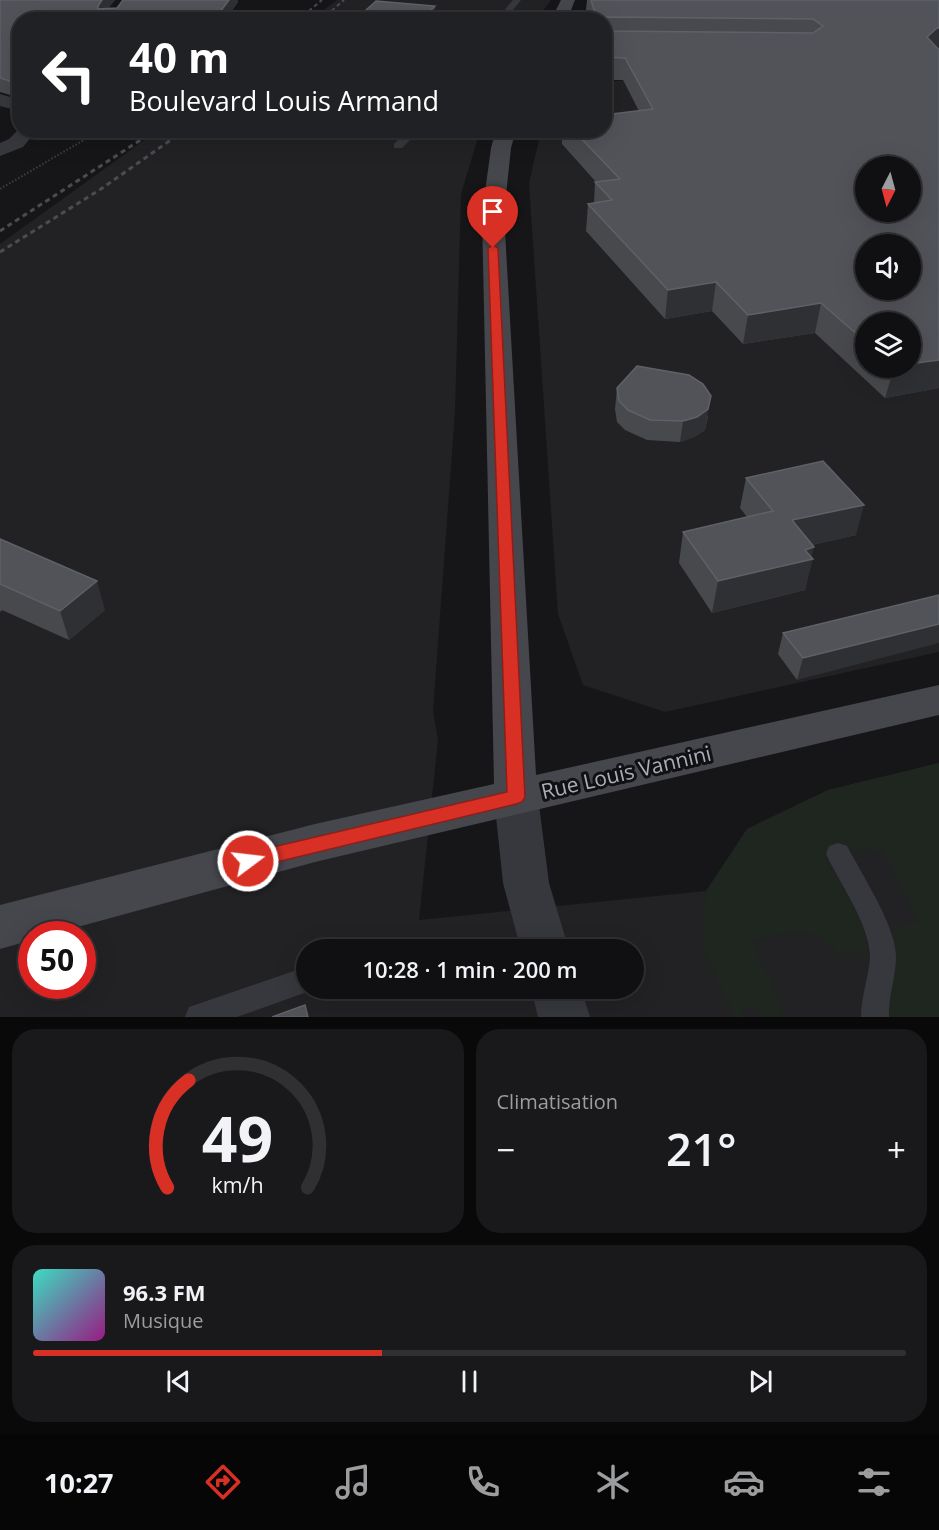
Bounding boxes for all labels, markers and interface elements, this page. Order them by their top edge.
text: 40 m [129,28,229,85]
icon: left [30,36,108,114]
text: Boulevard Louis Armand [129,82,439,119]
north arrow [855,156,921,222]
map controls [855,156,921,378]
pin [467,186,518,248]
icon: arrive [476,195,509,228]
button: sound [855,234,921,300]
button: layers [855,312,921,378]
street label: Rue Louis Vannini [538,739,714,805]
position arrow [216,829,280,893]
speed limit sign: 50 [18,921,96,999]
text: 10:28 · 1 min · 200 m [362,954,578,984]
text: Climatisation [497,1088,618,1115]
text: 49 [202,1095,273,1180]
text: 21° [666,1118,737,1179]
text: − [497,1127,515,1172]
text: + [887,1127,906,1172]
text: km/h [212,1170,264,1199]
text: 96.3 FM [123,1277,206,1307]
text: Musique [123,1307,204,1334]
icon: previous [162,1365,195,1398]
icon: pause [453,1365,486,1398]
icon: next [744,1365,777,1398]
icon: directions [202,1461,244,1503]
icon: music [332,1461,374,1503]
icon: phone [462,1461,504,1503]
icon: climate [592,1461,634,1503]
icon: car [723,1461,765,1503]
icon: filters [853,1461,895,1503]
text: 10:27 [44,1464,114,1501]

